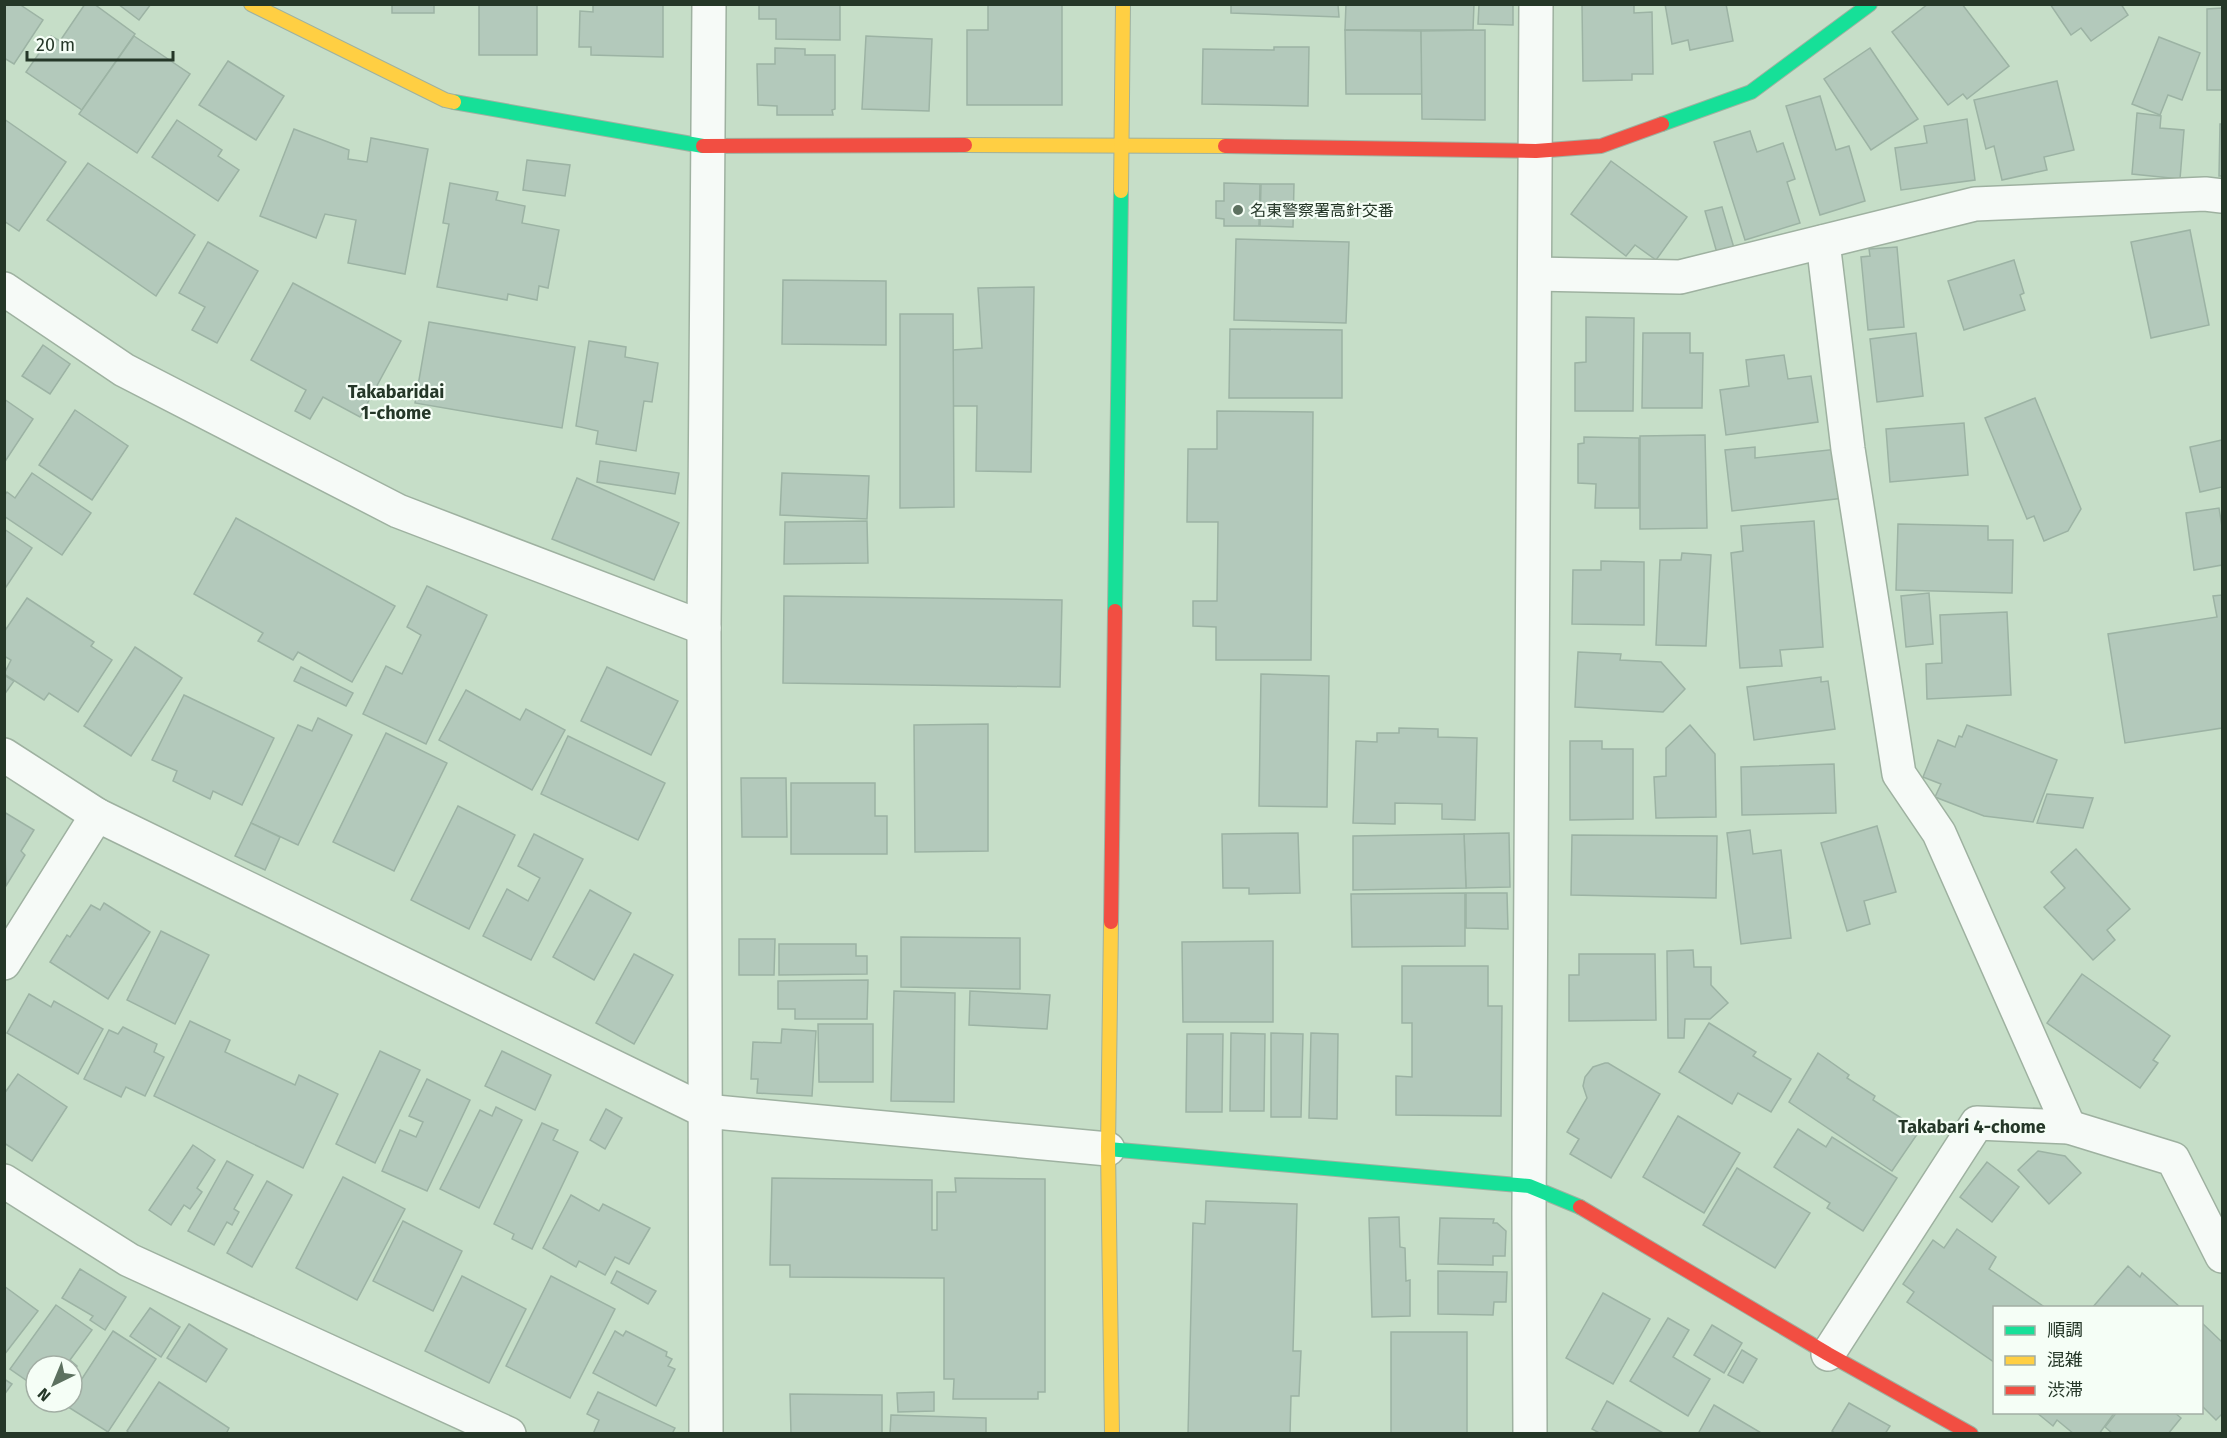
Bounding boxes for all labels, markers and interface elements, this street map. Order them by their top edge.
scale bar [27,24,172,62]
text: 20 m [36,34,75,56]
place label: 名東警察署高針交番 [1250,201,1394,220]
marker: 名東警察署高針交番 [1231,203,1245,217]
district label: Takabaridai 1-chome [348,381,444,424]
district label: Takabari 4-chome [1898,1116,2046,1138]
legend [1993,1306,2203,1414]
text: 順調 [2047,1319,2083,1341]
text: 混雑 [2047,1349,2083,1371]
north arrow [24,1354,84,1414]
text: 渋滞 [2047,1379,2083,1401]
text: N [34,1384,54,1405]

